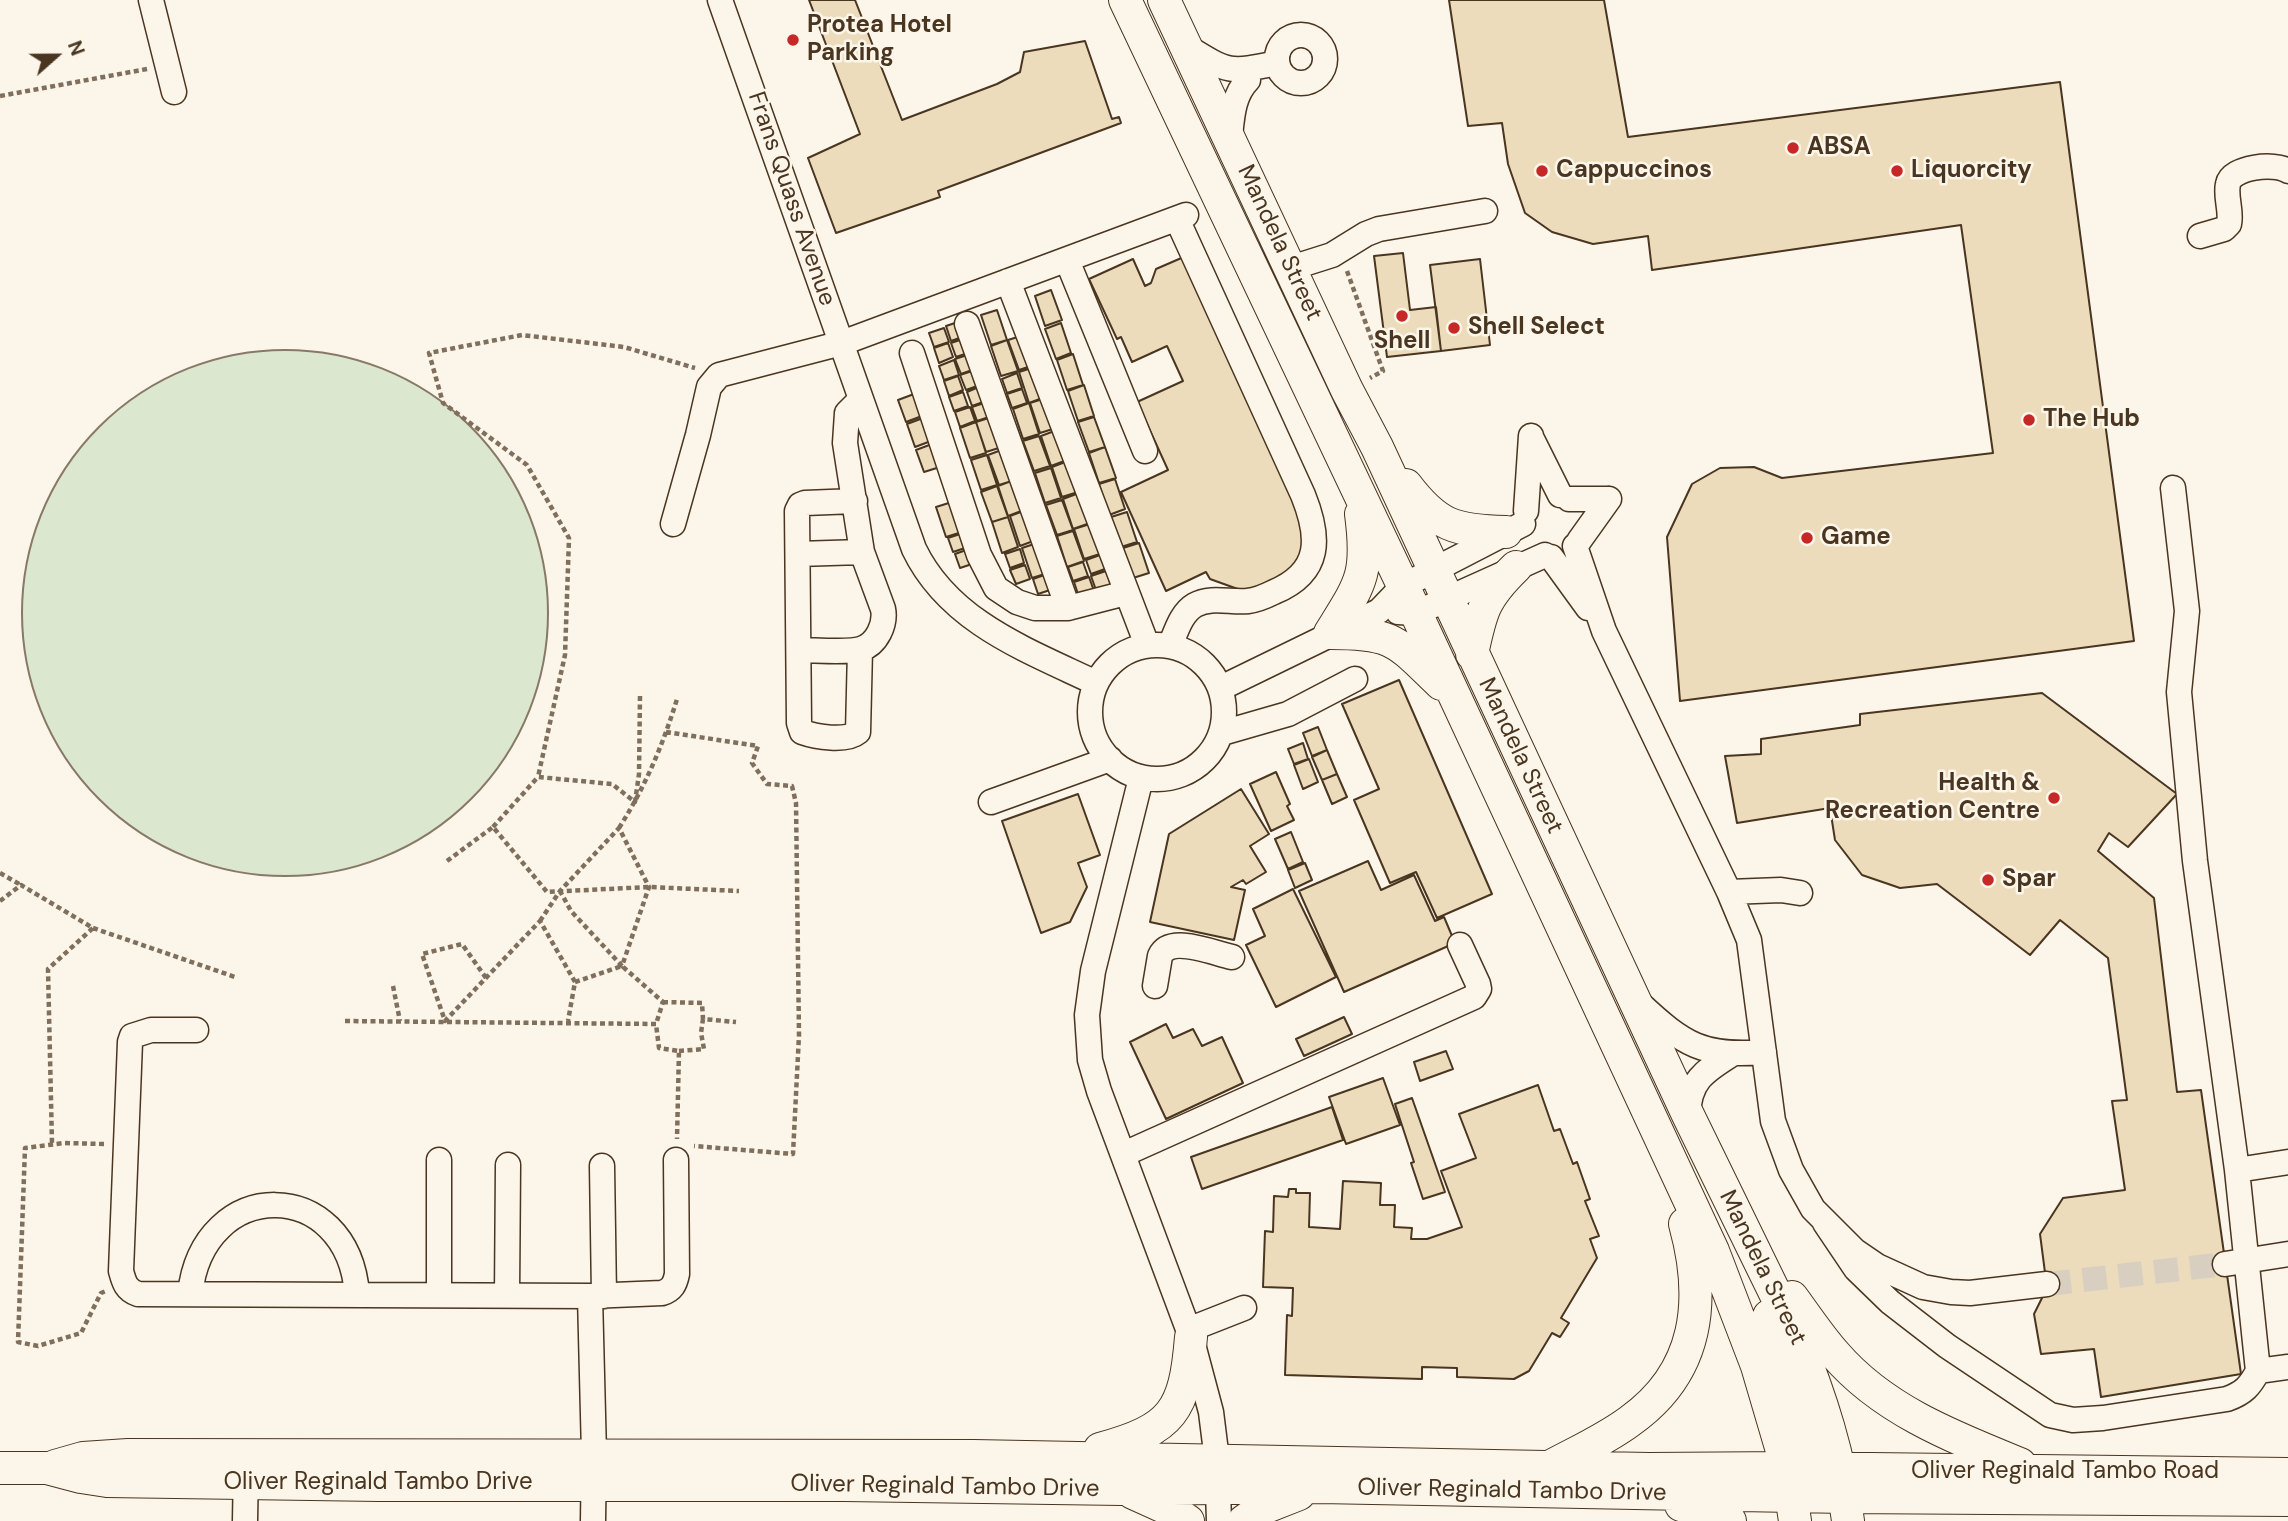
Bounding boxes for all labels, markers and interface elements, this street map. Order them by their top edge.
place label: Protea Hotel Parking [807,12,952,68]
north arrow [21,21,91,91]
marker: Protea Hotel Parking [785,32,801,48]
text: N [62,37,90,59]
street label: Frans Quass Avenue [741,88,841,310]
place label: ABSA [1807,134,1871,162]
marker: ABSA [1785,140,1801,156]
place label: Cappuccinos [1556,157,1712,185]
place label: Liquorcity [1911,157,2032,185]
street label: Mandela Street [1230,161,1328,325]
marker: Cappuccinos [1534,163,1550,179]
marker: Liquorcity [1889,163,1905,179]
marker: Shell [1394,308,1410,324]
place label: Shell Select [1468,314,1605,342]
marker: Shell Select [1446,320,1462,336]
place label: Shell [1374,328,1430,356]
place label: The Hub [2043,406,2140,434]
marker: The Hub [2021,412,2037,428]
place label: Game [1821,524,1891,552]
marker: Game [1799,530,1815,546]
street label: Mandela Street [1471,674,1569,838]
place label: Health & Recreation Centre [1825,770,2040,826]
marker: Health & Recreation Centre [2046,790,2062,806]
place label: Spar [2002,866,2056,894]
marker: Spar [1980,872,1996,888]
street label: Mandela Street [1712,1186,1812,1350]
street label: Oliver Reginald Tambo Road [1911,1458,2219,1486]
street label: Oliver Reginald Tambo Drive [223,1469,533,1497]
street label: Oliver Reginald Tambo Drive [790,1470,1100,1504]
street label: Oliver Reginald Tambo Drive [1357,1474,1667,1508]

